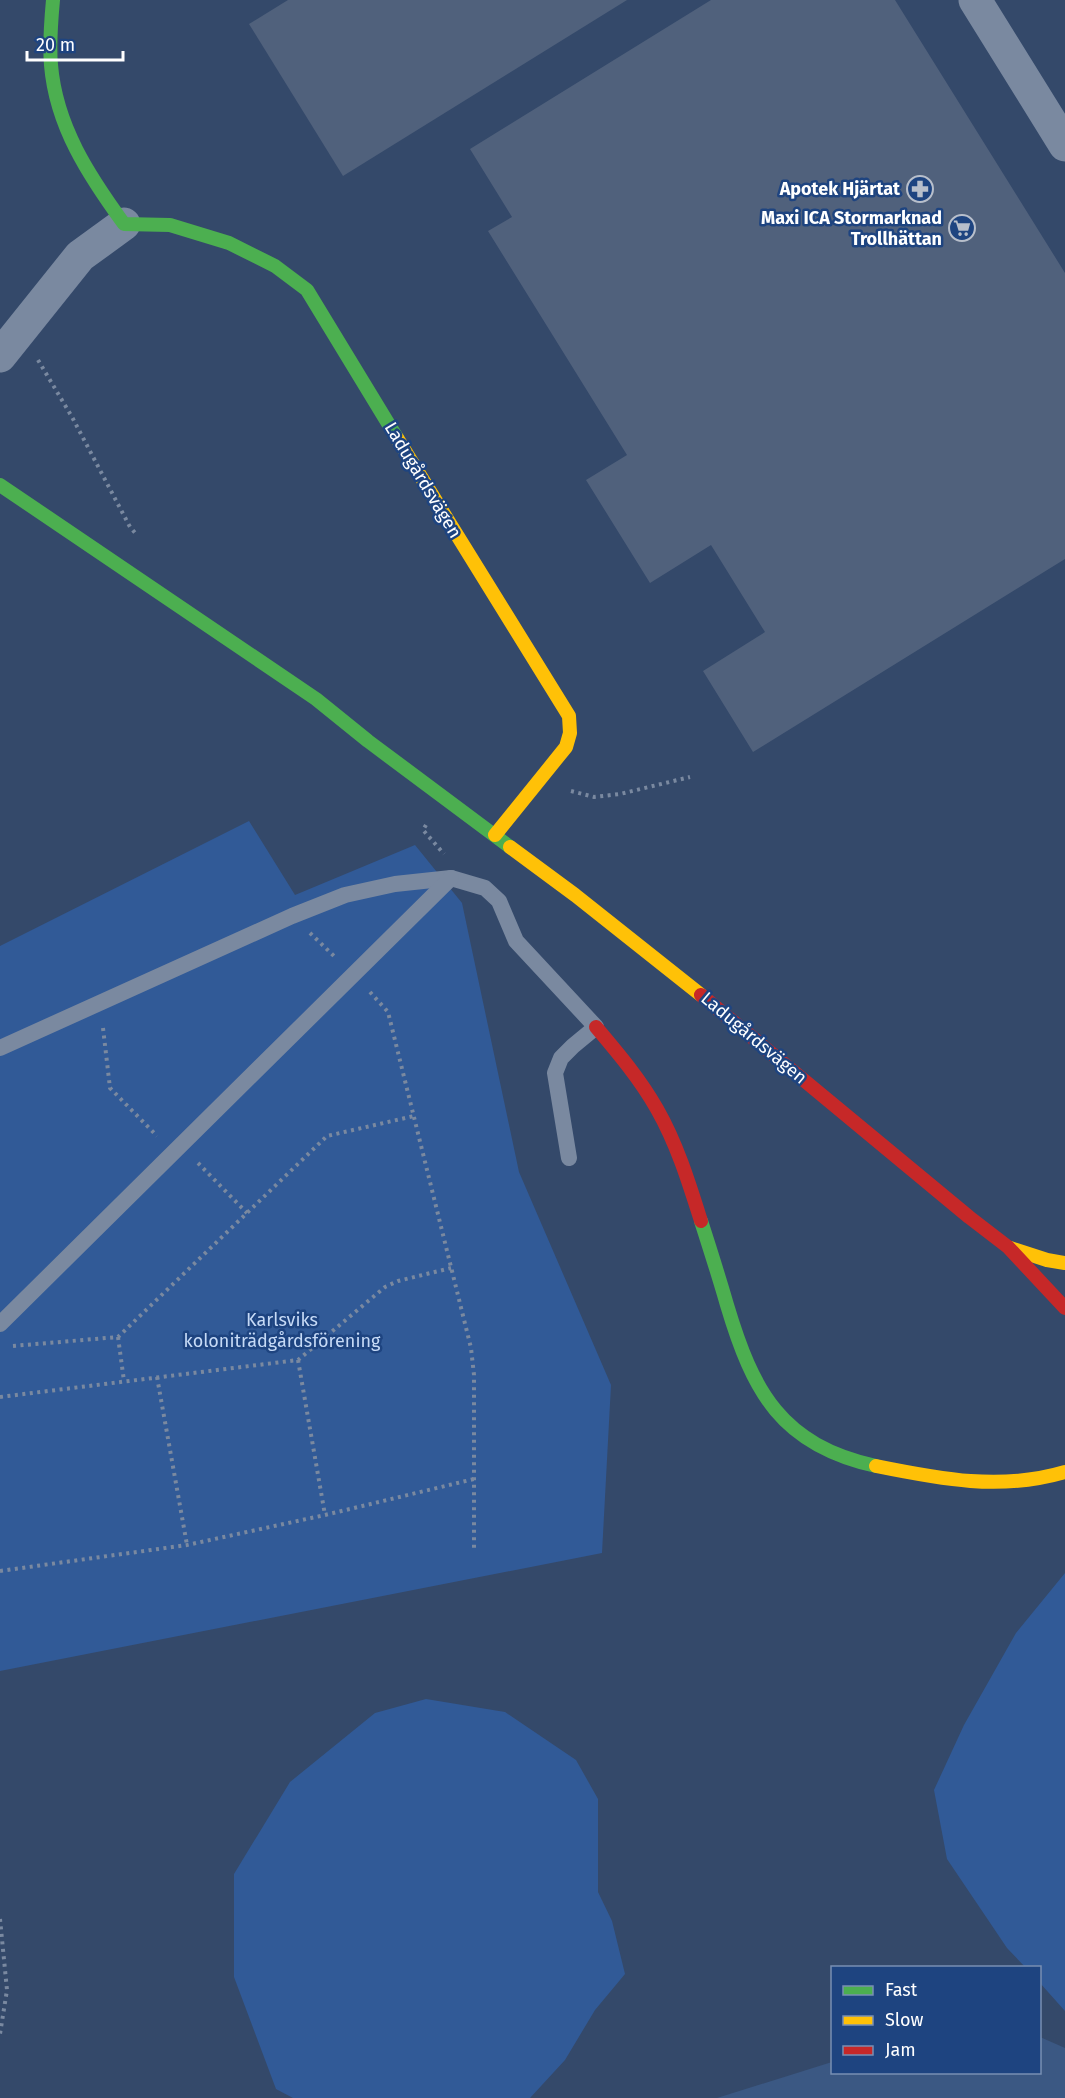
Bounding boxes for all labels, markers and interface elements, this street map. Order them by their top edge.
scale bar [27,24,123,62]
text: 20 m [36,34,75,56]
pharmacy icon: Apotek Hjärtat [905,174,935,204]
place label: Apotek Hjärtat [779,178,901,200]
place label: Maxi ICA Stormarknad Trollhättan [761,207,942,250]
supermarket icon: Maxi ICA Stormarknad Trollhättan [947,213,977,243]
street label: Ladugårdsvägen [380,418,466,542]
street label: Ladugårdsvägen [697,987,811,1089]
park label: Karlsviks koloniträdgårdsförening [184,1309,381,1352]
legend [831,1966,1041,2074]
text: Fast [885,1979,918,2001]
text: Slow [885,2009,924,2031]
text: Jam [885,2039,916,2061]

